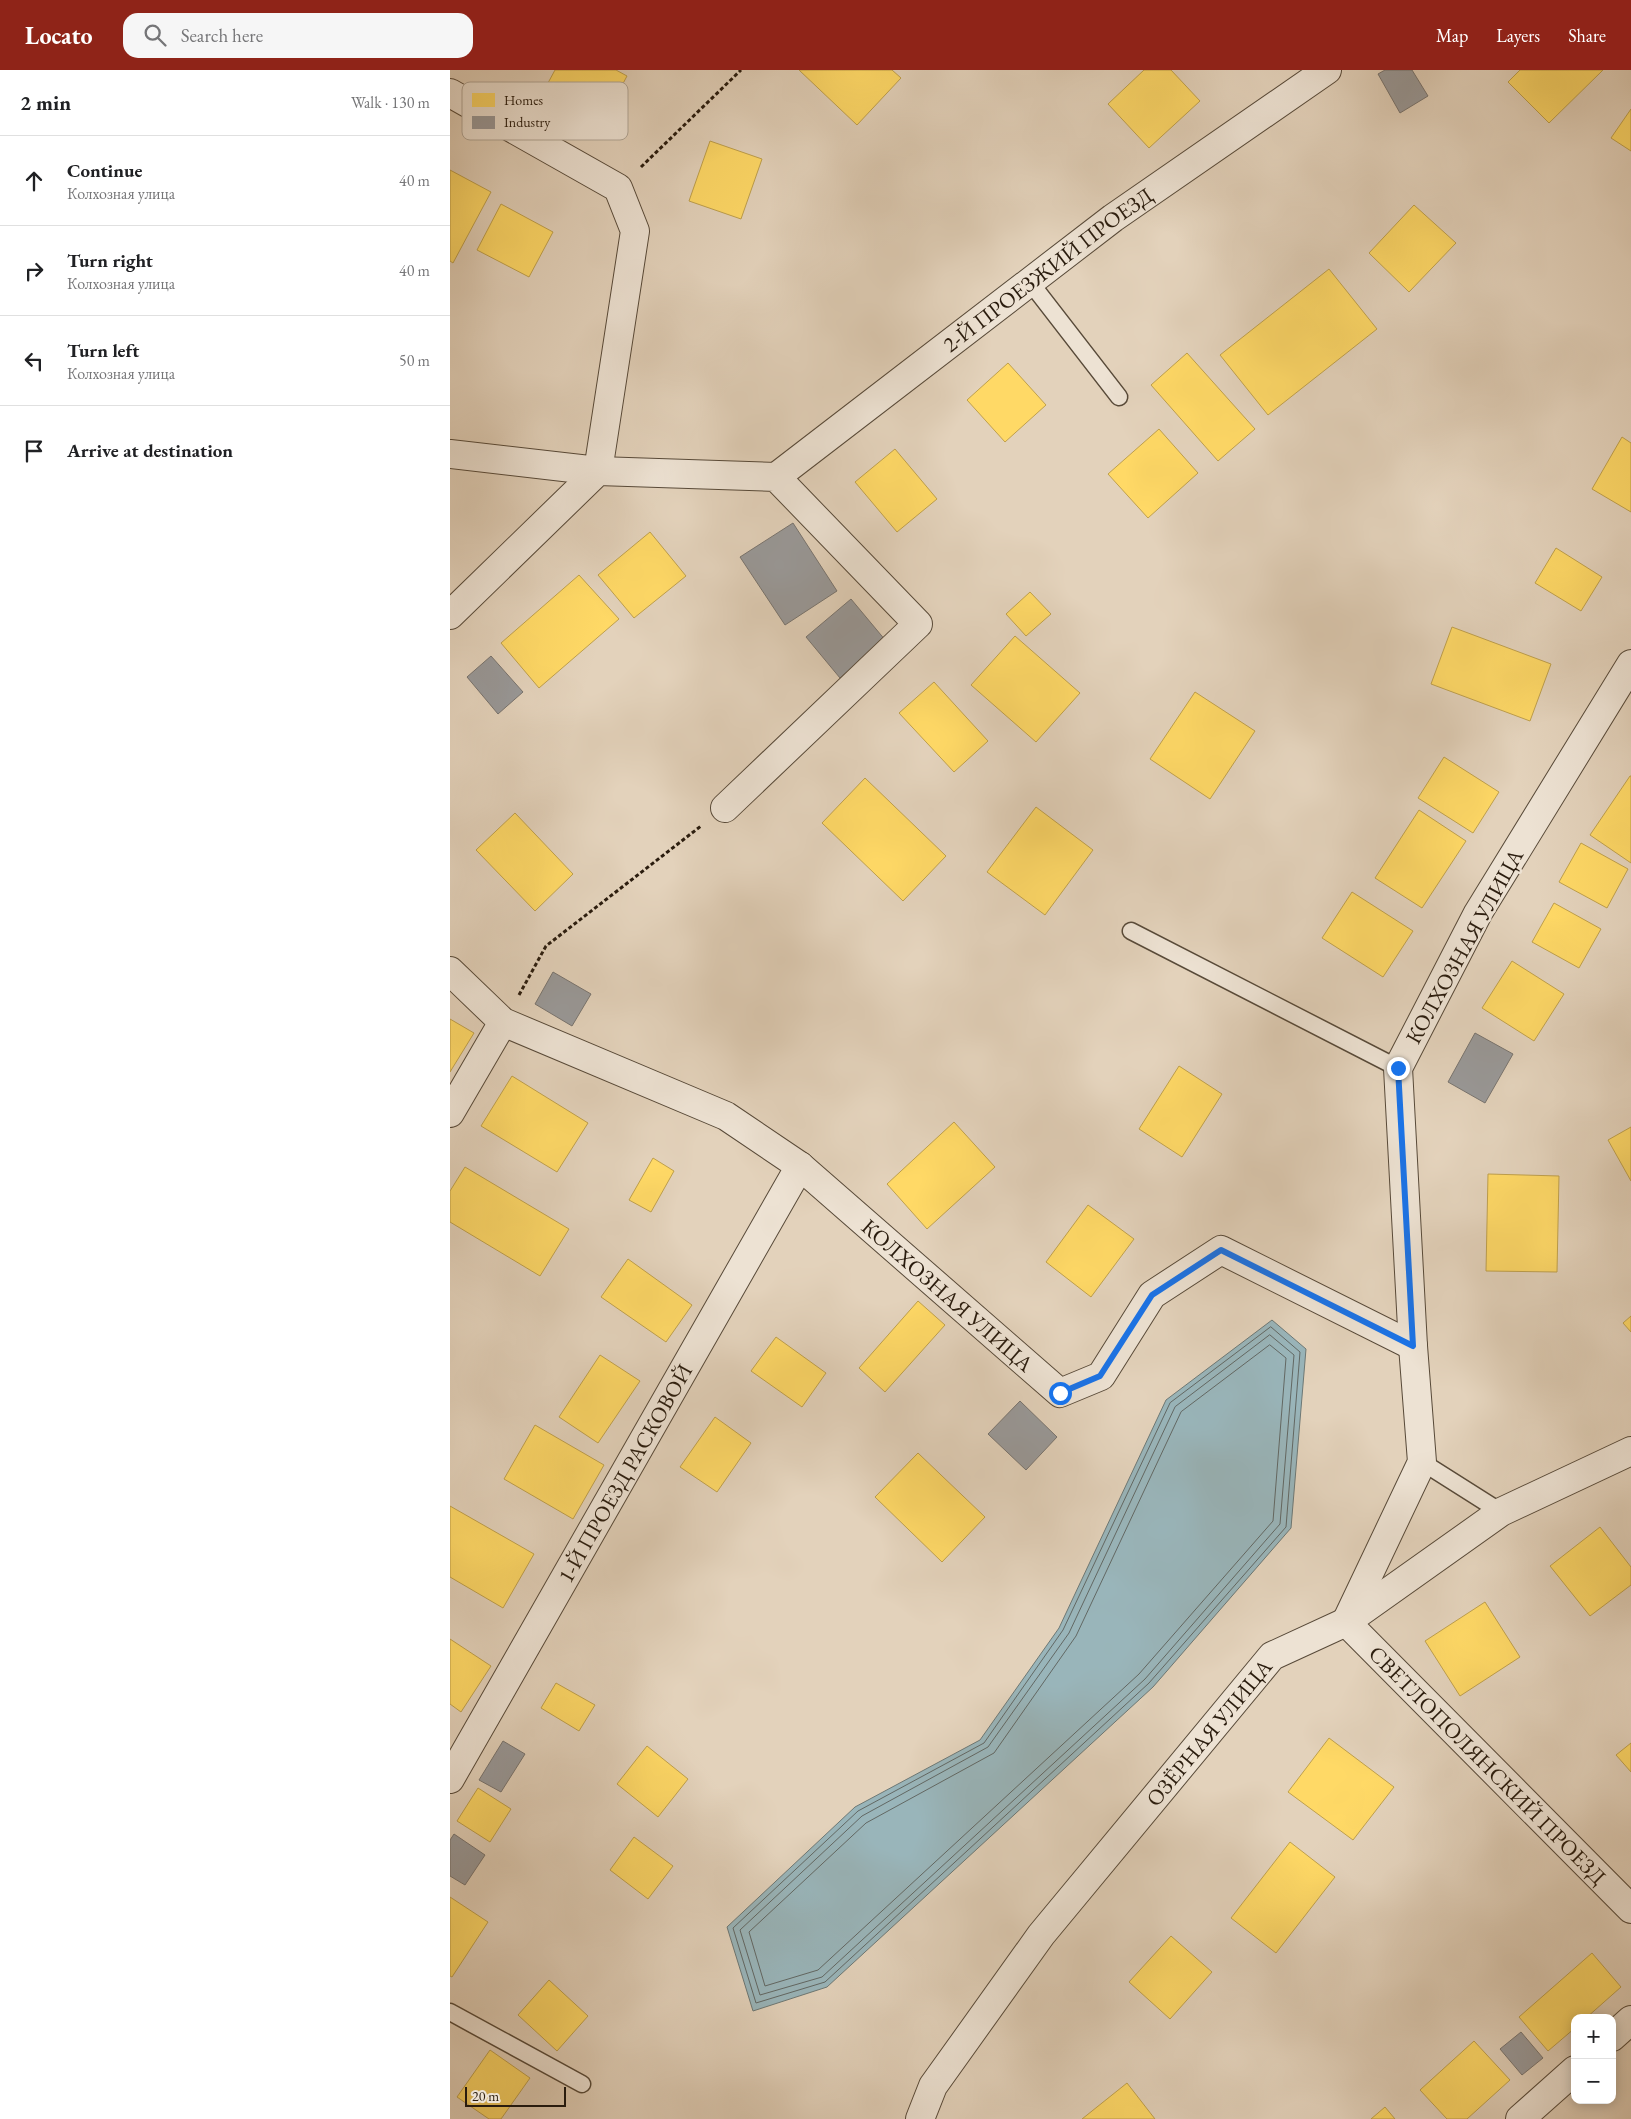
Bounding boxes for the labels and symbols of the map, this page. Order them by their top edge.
legend [462,82,628,140]
text: Homes [504,91,544,109]
text: Industry [504,113,551,131]
street label: 2-Й ПРОЕЗЖИЙ ПРОЕЗД [937,181,1159,359]
street label: КОЛХОЗНАЯ УЛИЦА [1399,843,1530,1049]
route end [1387,1057,1410,1080]
street label: КОЛХОЗНАЯ УЛИЦА [856,1213,1040,1379]
street label: 1-Й ПРОЕЗД РАСКОВОЙ [551,1359,699,1588]
route start [1049,1382,1072,1405]
street label: СВЕТЛОПОЛЯНСКИЙ ПРОЕЗД [1362,1639,1613,1891]
street label: ОЗЁРНАЯ УЛИЦА [1140,1653,1279,1813]
scale bar [465,2084,566,2107]

